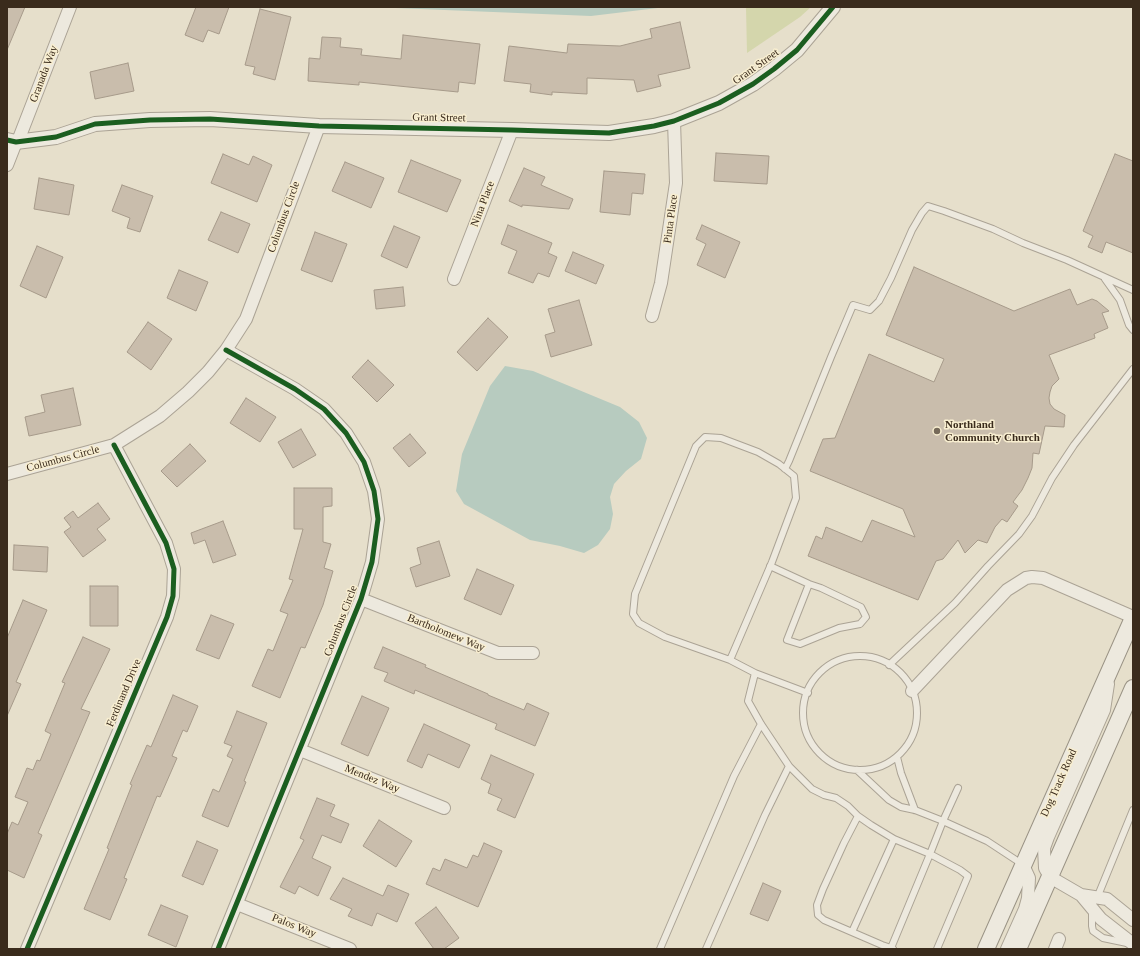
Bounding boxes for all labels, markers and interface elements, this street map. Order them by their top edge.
street label: Granada Way [27,44,61,104]
street label: Grant Street [730,46,782,88]
street label: Grant Street [412,111,466,125]
street label: Nina Place [468,179,498,229]
street label: Columbus Circle [265,180,303,254]
street label: Pinta Place [661,194,681,244]
place label: Northland Community Church [945,418,1040,444]
marker: Northland Community Church [932,426,942,436]
street label: Columbus Circle [25,443,101,475]
street label: Columbus Circle [321,584,361,658]
street label: Bartholomew Way [405,611,487,655]
street label: Ferdinand Drive [104,657,144,729]
street label: Dog Track Road [1038,747,1080,819]
street label: Mendez Way [343,762,401,796]
street label: Palos Way [270,911,318,941]

